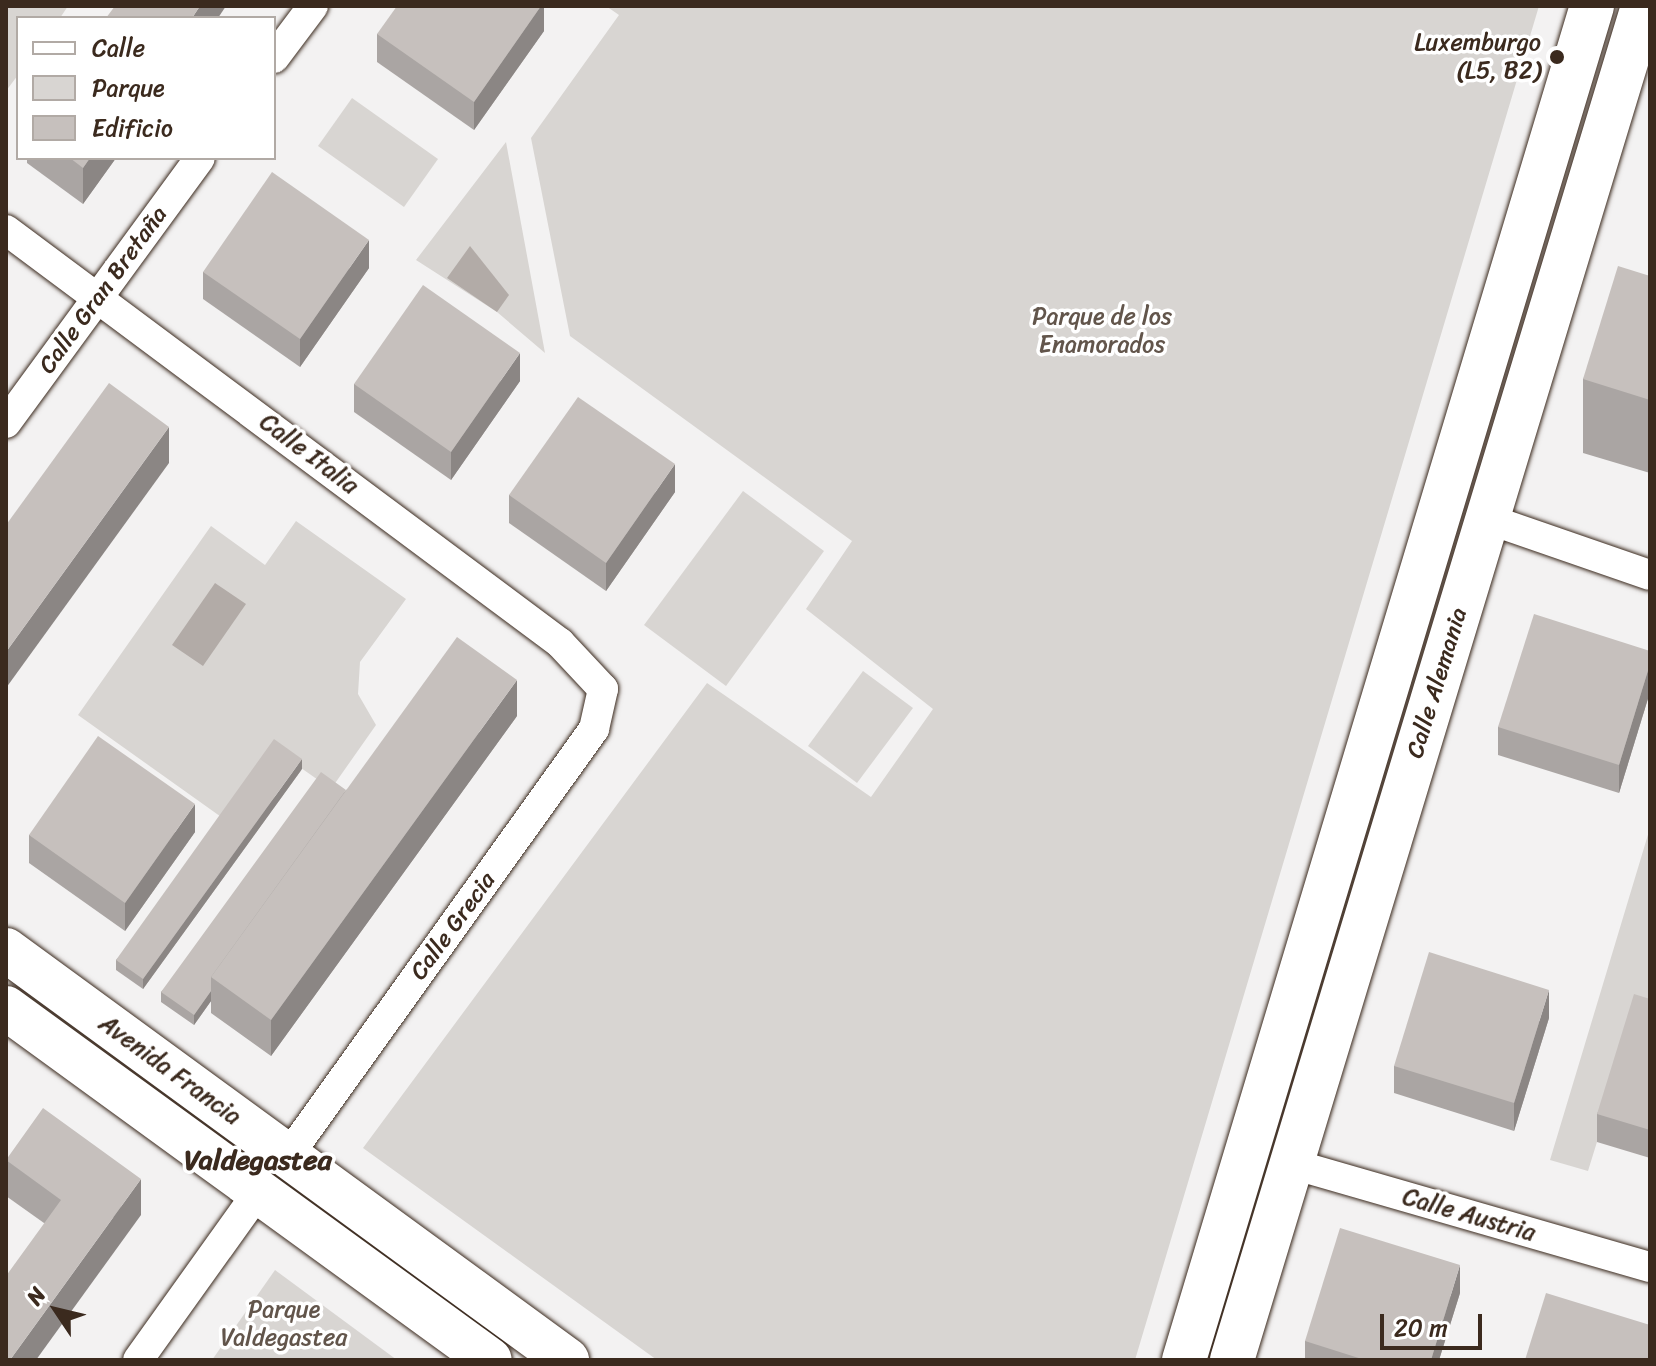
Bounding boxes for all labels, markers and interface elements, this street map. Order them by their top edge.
legend [16,16,276,160]
text: Calle [92,27,145,69]
place label: Luxemburgo (L5, B2) [1414,29,1541,85]
marker: Luxemburgo (L5, B2) [1548,48,1566,66]
text: Parque [92,67,165,109]
text: Edificio [92,107,173,149]
street label: Calle Gran Bretaña [33,201,173,379]
park label: Parque de los Enamorados [1032,303,1172,359]
street label: Calle Italia [254,407,364,501]
street label: Calle Alemania [1400,604,1474,762]
street label: Calle Grecia [404,866,502,986]
street label: Avenida Francia [93,1009,247,1131]
district label: Valdegastea [184,1143,332,1177]
street label: Calle Austria [1399,1182,1539,1248]
north arrow [16,1270,96,1350]
text: N [16,1279,56,1313]
park label: Parque Valdegastea [221,1296,347,1352]
scale bar [1384,1298,1486,1348]
text: 20 m [1394,1307,1448,1349]

